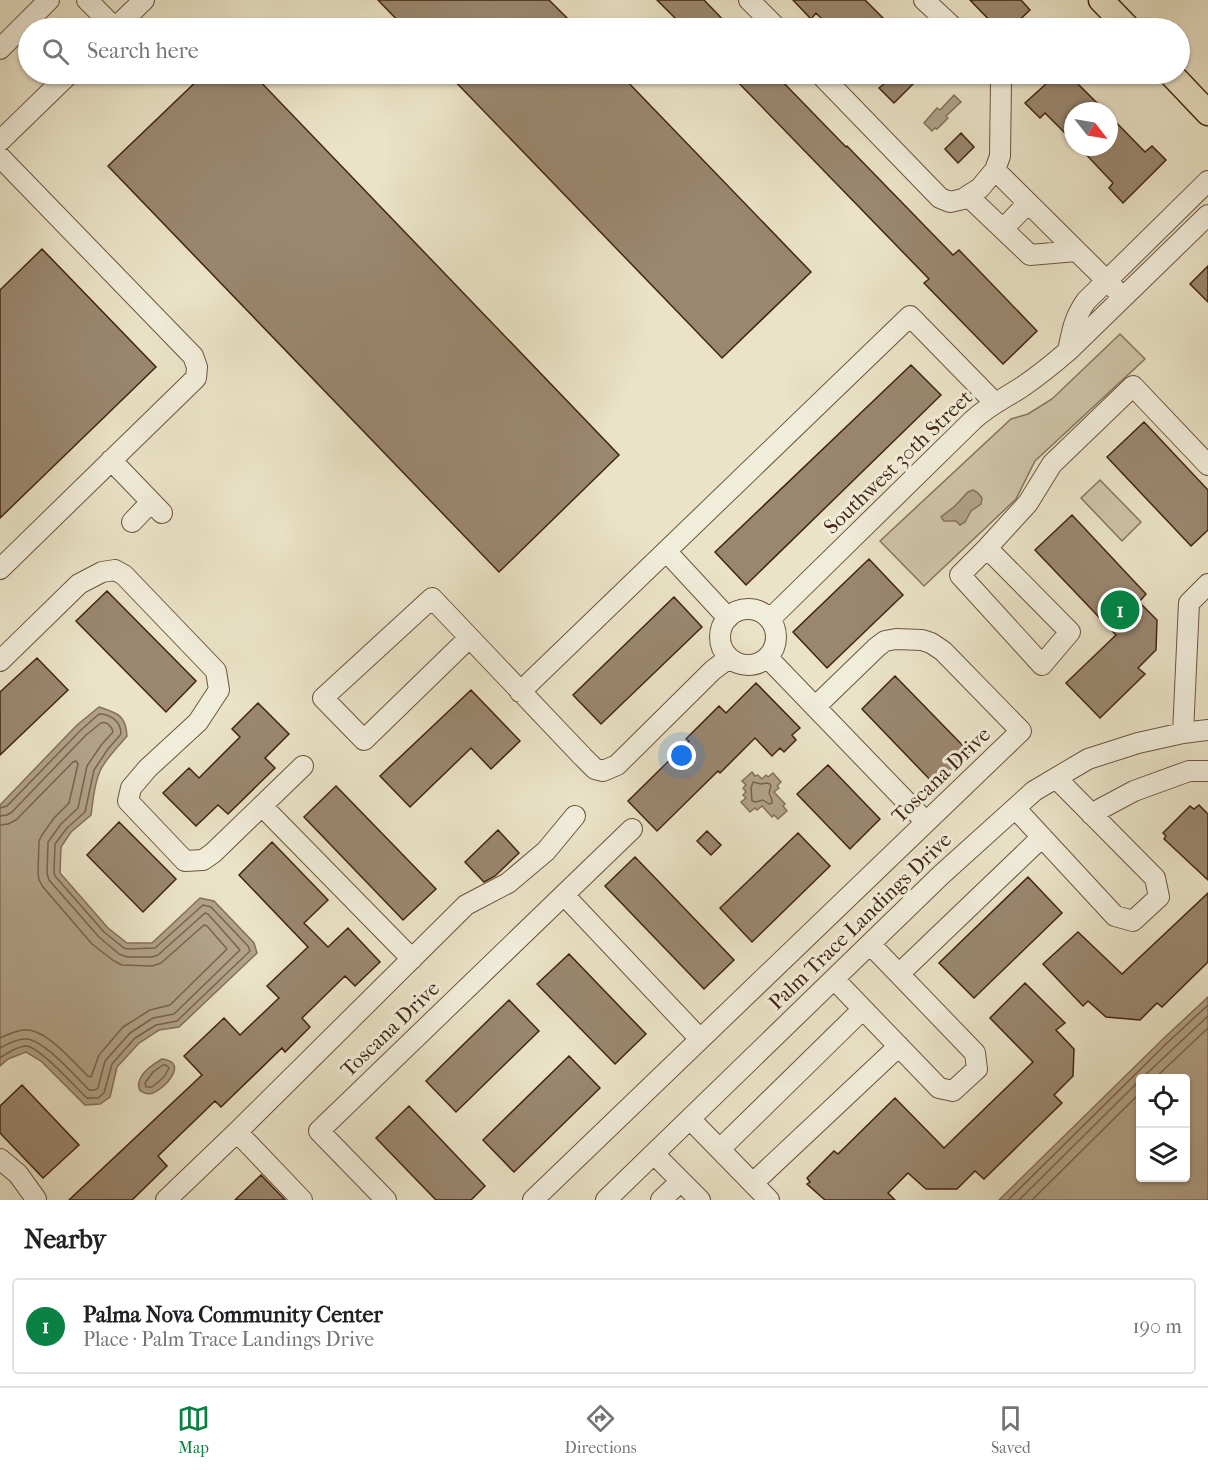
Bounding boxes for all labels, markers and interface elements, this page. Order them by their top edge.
search box [18,18,1190,84]
icon: search [39,35,72,68]
text: Search here [87,38,199,64]
north arrow [1064,102,1118,156]
street label: Southwest 30th Street [819,385,977,539]
pin: 1 [1100,588,1140,632]
street label: Toscana Drive [887,722,995,828]
your location [667,741,696,770]
street label: Palm Trace Landings Drive [764,827,956,1015]
street label: Toscana Drive [336,976,444,1082]
map controls [1136,1074,1190,1182]
button: locate [1136,1074,1190,1128]
button: layers [1136,1128,1190,1182]
text: Nearby [24,1224,106,1255]
text: Palma Nova Community Center [83,1302,383,1328]
text: 1 [42,1315,49,1338]
text: 190 m [1132,1315,1182,1338]
text: Place · Palm Trace Landings Drive [83,1328,374,1351]
tab: Map [177,1402,210,1457]
tab: Directions [565,1402,637,1457]
tab: Saved [991,1402,1031,1457]

